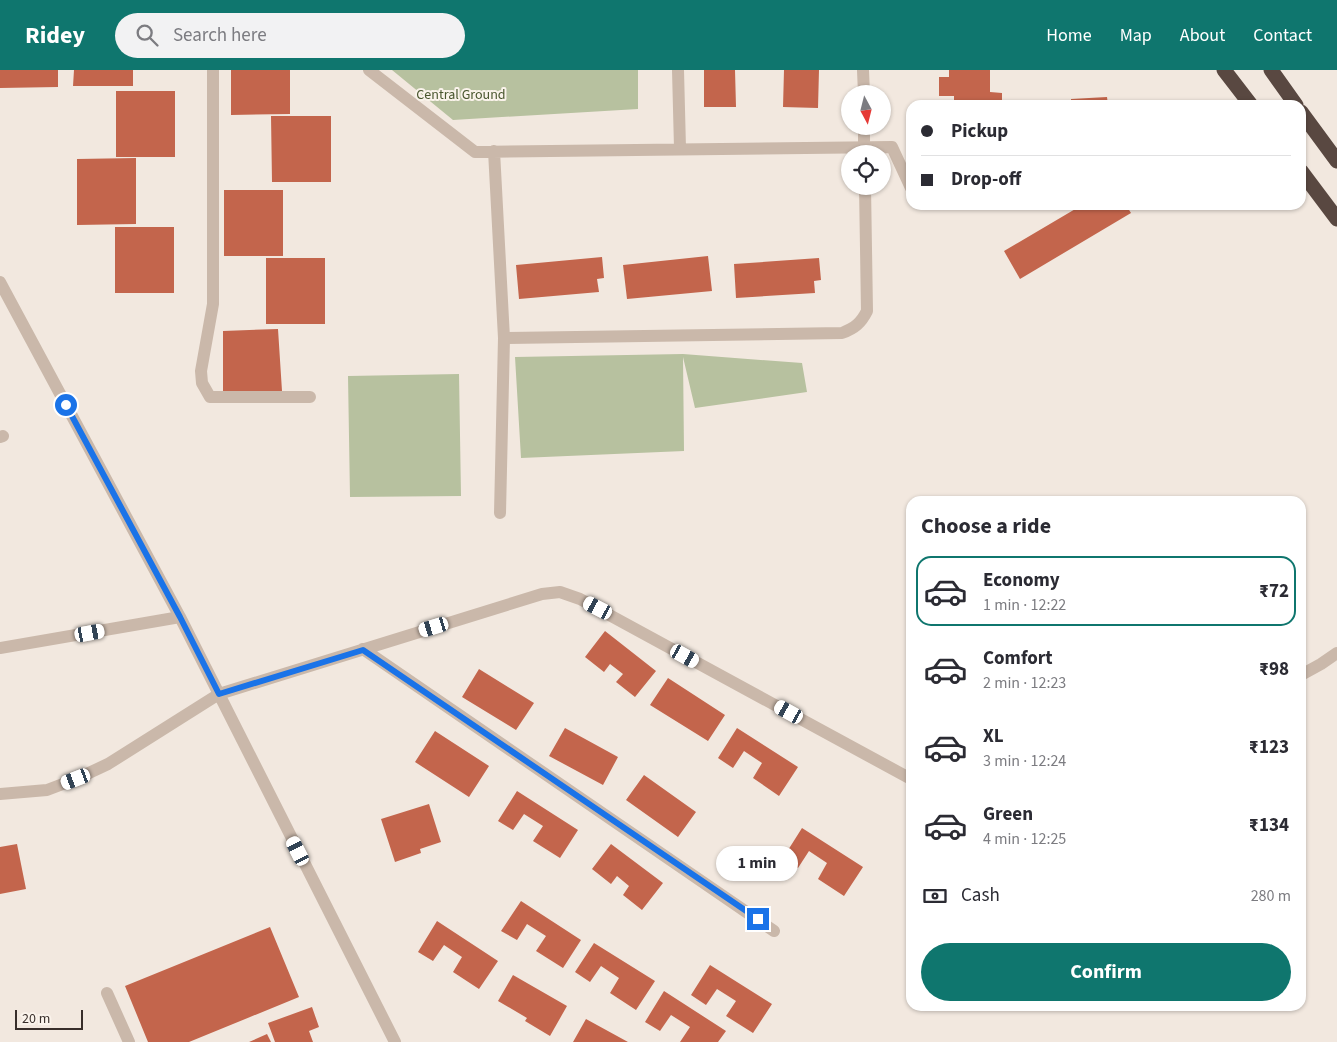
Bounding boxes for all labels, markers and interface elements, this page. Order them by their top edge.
search box [115,13,465,58]
text: Ridey [25,18,85,53]
icon: search [133,21,161,49]
text: Search here [173,22,267,49]
text: Home [1046,23,1092,48]
text: Map [1120,23,1152,48]
text: About [1180,23,1225,48]
text: Contact [1253,23,1312,48]
park label: Central Ground [416,85,506,105]
north arrow [841,85,891,135]
map controls [841,85,891,195]
text: Pickup [951,118,1008,145]
button: locate [841,145,891,195]
text: Drop-off [951,166,1021,193]
route start [55,394,77,416]
text: Choose a ride [921,510,1051,542]
text: Economy [983,567,1060,594]
icon: car [923,569,968,614]
text: ₹72 [1259,578,1289,605]
car [581,594,614,622]
text: 1 min · 12:22 [983,594,1066,616]
car [417,615,450,639]
car [73,623,106,643]
car [668,642,701,670]
text: Comfort [983,645,1053,672]
icon: car [923,647,968,692]
text: ₹98 [1259,656,1289,683]
text: 2 min · 12:23 [983,672,1066,694]
car [772,698,805,726]
text: XL [983,723,1004,750]
icon: car [923,725,968,770]
text: ₹123 [1249,734,1289,761]
text: 3 min · 12:24 [983,750,1066,772]
car [59,767,92,791]
text: Green [983,801,1033,828]
icon: car [923,803,968,848]
text: ₹134 [1249,812,1289,839]
text: 4 min · 12:25 [983,828,1066,850]
car [284,834,311,868]
callout: 1 min [717,846,799,882]
text: 1 min [738,852,776,874]
icon: cash [921,882,949,910]
text: Cash [961,882,1000,909]
text: 280 m [1251,885,1291,907]
route end [747,908,769,930]
button: Confirm [921,943,1291,1001]
scale bar [15,1007,82,1030]
text: 20 m [22,1009,50,1029]

